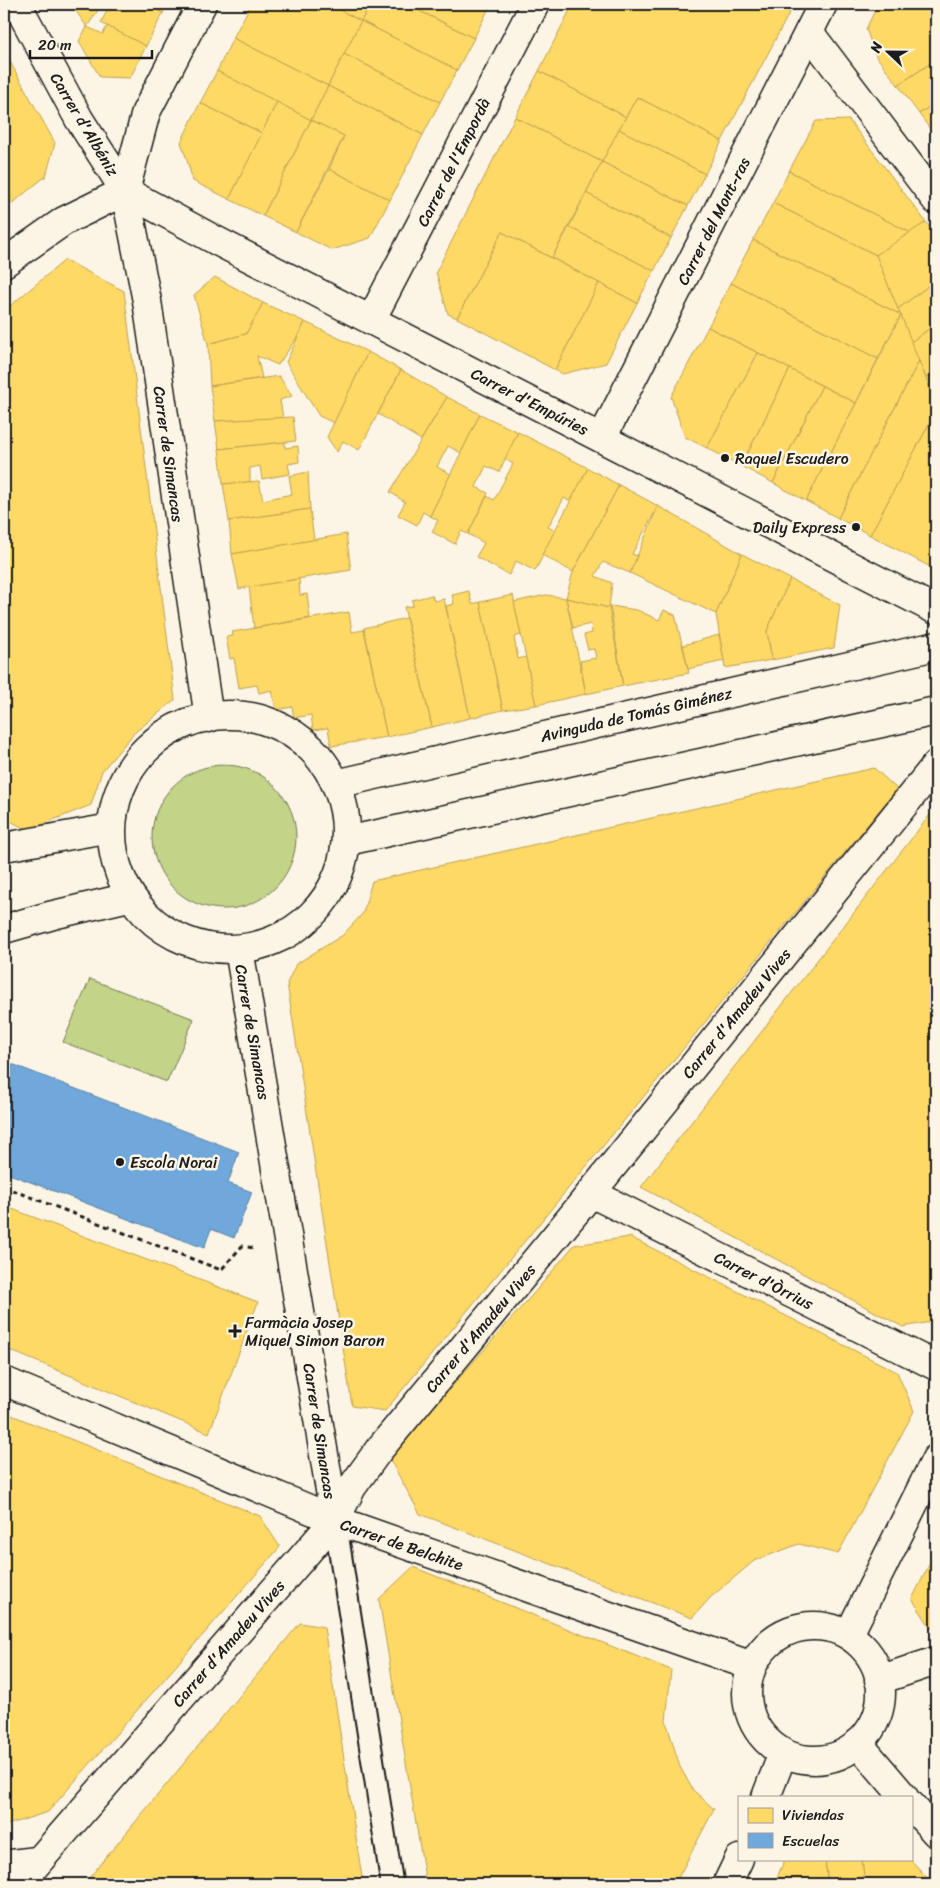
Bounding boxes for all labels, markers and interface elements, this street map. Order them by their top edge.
scale bar [30,28,152,60]
north arrow [862,28,912,78]
text: 20 m [38,32,72,58]
text: N [863,38,890,57]
street label: Carrer d'Albéniz [42,67,127,182]
street label: Carrer de l'Empordà [408,93,499,232]
street label: Carrer del Mont-ras [669,152,758,290]
street label: Carrer d'Empúries [466,359,595,444]
street label: Carrer de Simancas [145,384,193,525]
place label: Raquel Escudero [735,444,849,473]
marker: Raquel Escudero [719,452,731,464]
place label: Daily Express [753,513,847,542]
marker: Daily Express [850,521,862,533]
street label: Avinguda de Tomás Giménez [536,678,735,751]
street label: Carrer d'Amadeu Vives [674,941,799,1085]
street label: Carrer de Simancas [226,962,279,1103]
place label: Escola Norai [130,1148,218,1177]
marker: Escola Norai [114,1156,126,1168]
street label: Carrer d'Òrrius [709,1243,819,1318]
street label: Carrer d'Amadeu Vives [417,1257,544,1400]
place label: Farmàcia Josep Miquel Simon Baron [245,1308,385,1355]
marker: Farmàcia Josep Miquel Simon Baron [229,1325,241,1337]
street label: Carrer de Simancas [294,1361,345,1502]
street label: Carrer de Belchite [336,1510,468,1579]
street label: Carrer d'Amadeu Vives [164,1572,293,1714]
legend [738,1796,912,1860]
text: Viviendas [782,1802,844,1828]
text: Escuelas [782,1828,839,1854]

